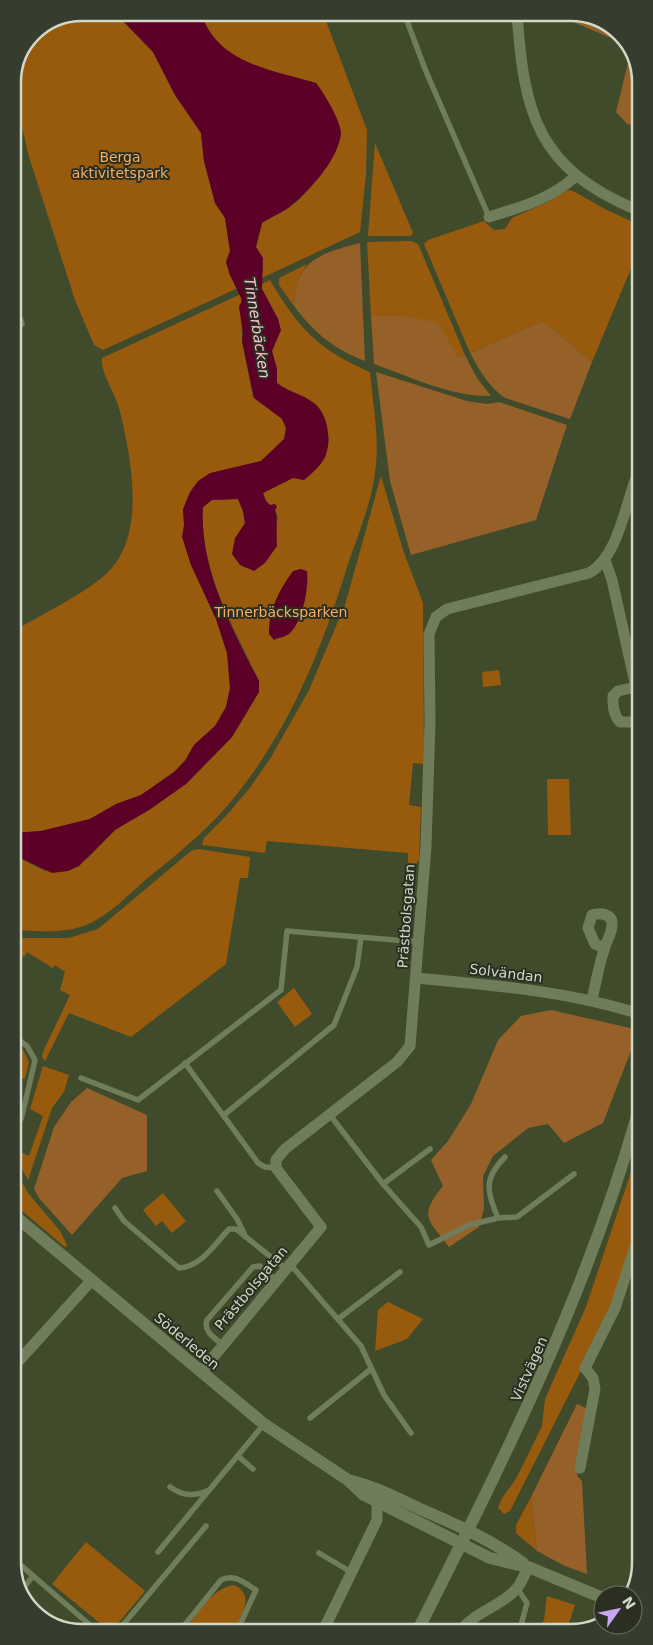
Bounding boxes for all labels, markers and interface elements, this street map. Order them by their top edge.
park label: Berga aktivitetspark [72,149,169,181]
water label: Tinnerbäcken [240,276,274,380]
park label: Tinnerbäcksparken [213,604,348,620]
street label: Prästbolsgatan [394,863,418,969]
street label: Solvändan [469,961,543,985]
street label: Prästbolsgatan [211,1243,291,1333]
street label: Söderleden [151,1309,223,1373]
street label: Vistvägen [508,1334,550,1404]
north arrow [593,1585,643,1635]
text: N [619,1594,639,1612]

